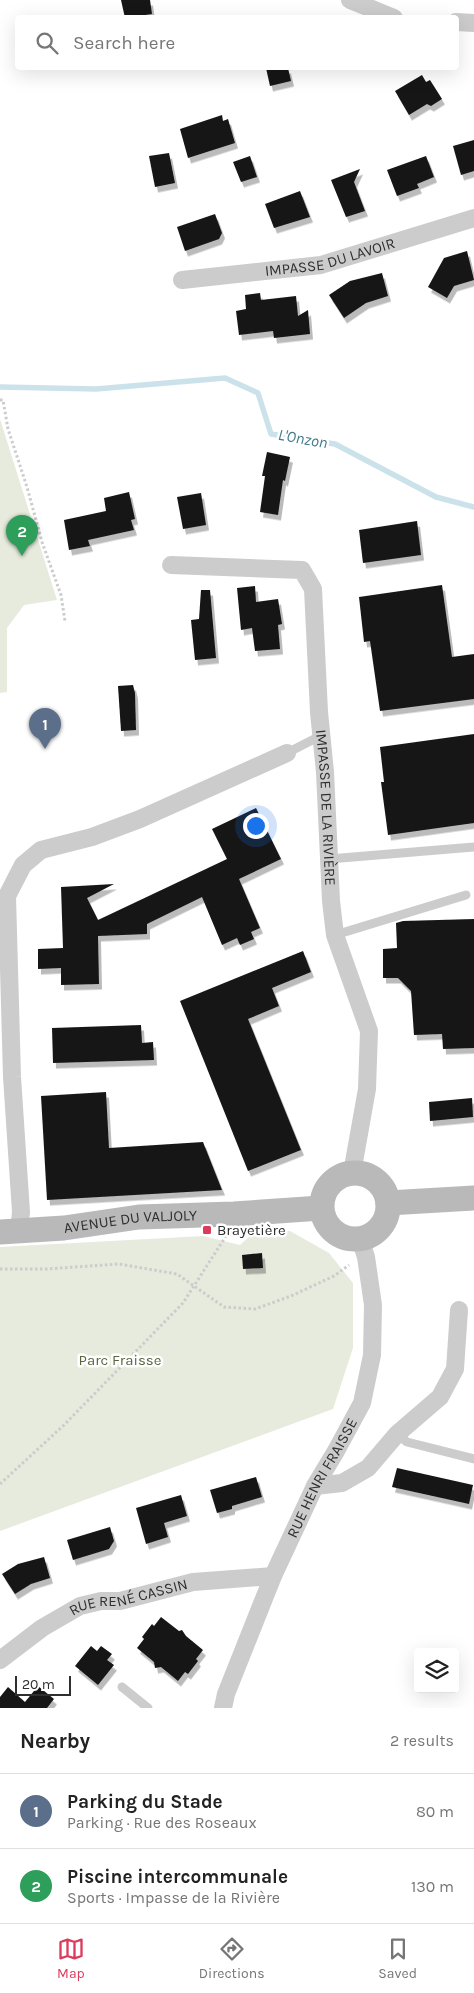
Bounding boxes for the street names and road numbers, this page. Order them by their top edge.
street label: IMPASSE DU LAVOIR [264,234,397,280]
street label: IMPASSE DE LA RIVIÈRE [312,729,339,886]
street label: AVENUE DU VALJOLY [62,1206,198,1237]
street label: RUE HENRI FRAISSE [283,1415,361,1541]
street label: RUE RENÉ CASSIN [66,1575,189,1619]

